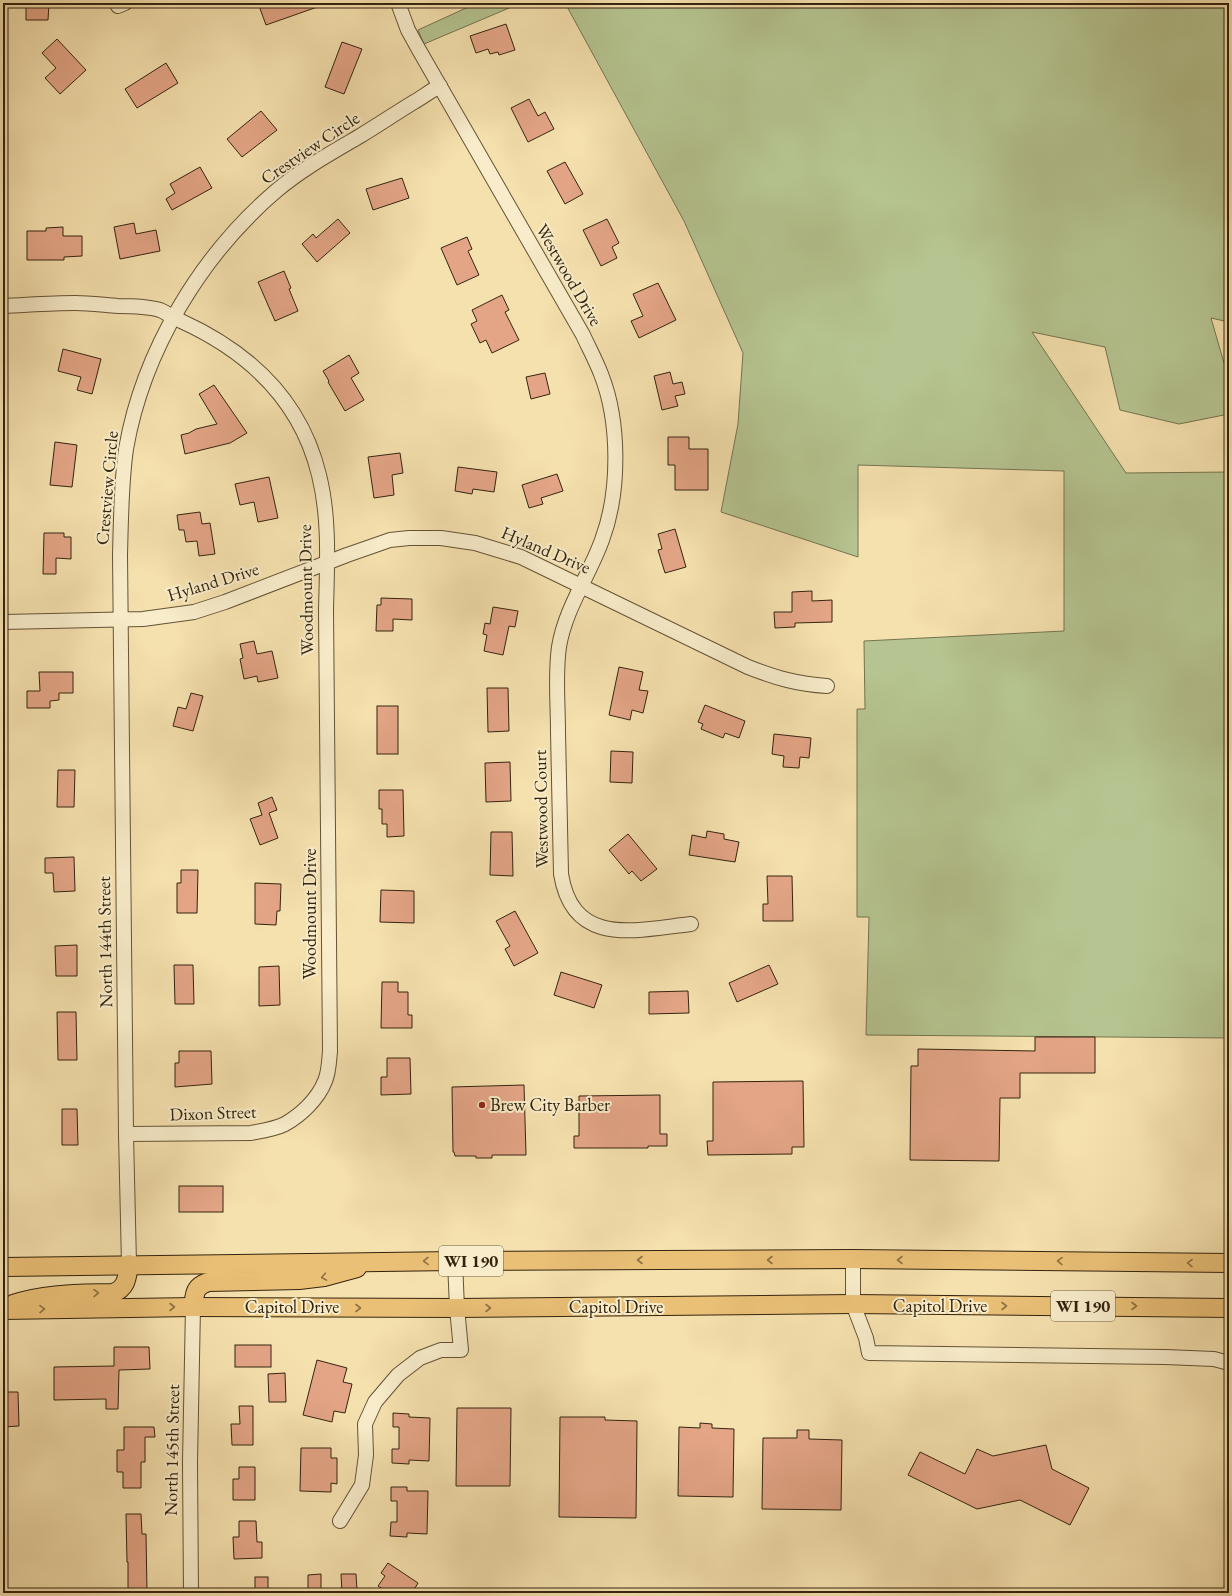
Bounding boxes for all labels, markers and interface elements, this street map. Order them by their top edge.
street label: Crestview Circle [256,106,364,189]
street label: Westwood Drive [531,220,608,330]
street label: Crestview Circle [90,430,123,546]
street label: Hyland Drive [498,520,594,579]
street label: Woodmount Drive [293,524,318,656]
street label: Hyland Drive [164,557,261,606]
street label: Westwood Court [528,749,553,868]
street label: Woodmount Drive [298,848,321,980]
street label: North 144th Street [92,876,117,1008]
place label: Brew City Barber [490,1093,610,1116]
street label: Dixon Street [169,1099,257,1126]
marker: Brew City Barber [477,1100,487,1110]
road number: WI 190 [439,1246,503,1276]
one-way arrow [637,1256,643,1264]
one-way arrow [767,1256,773,1264]
one-way arrow [897,1256,903,1264]
one-way arrow [423,1257,429,1265]
one-way arrow [1057,1257,1063,1265]
one-way arrow [1187,1259,1193,1267]
one-way arrow [320,1272,327,1280]
one-way arrow [93,1289,99,1297]
road number: WI 190 [1051,1291,1115,1321]
street label: Capitol Drive [893,1294,987,1317]
street label: Capitol Drive [245,1295,339,1318]
street label: Capitol Drive [569,1295,663,1318]
one-way arrow [1001,1302,1007,1310]
one-way arrow [1131,1302,1137,1310]
one-way arrow [169,1303,175,1311]
one-way arrow [355,1304,361,1312]
one-way arrow [485,1304,491,1312]
one-way arrow [39,1305,45,1313]
street label: North 145th Street [159,1384,184,1516]

